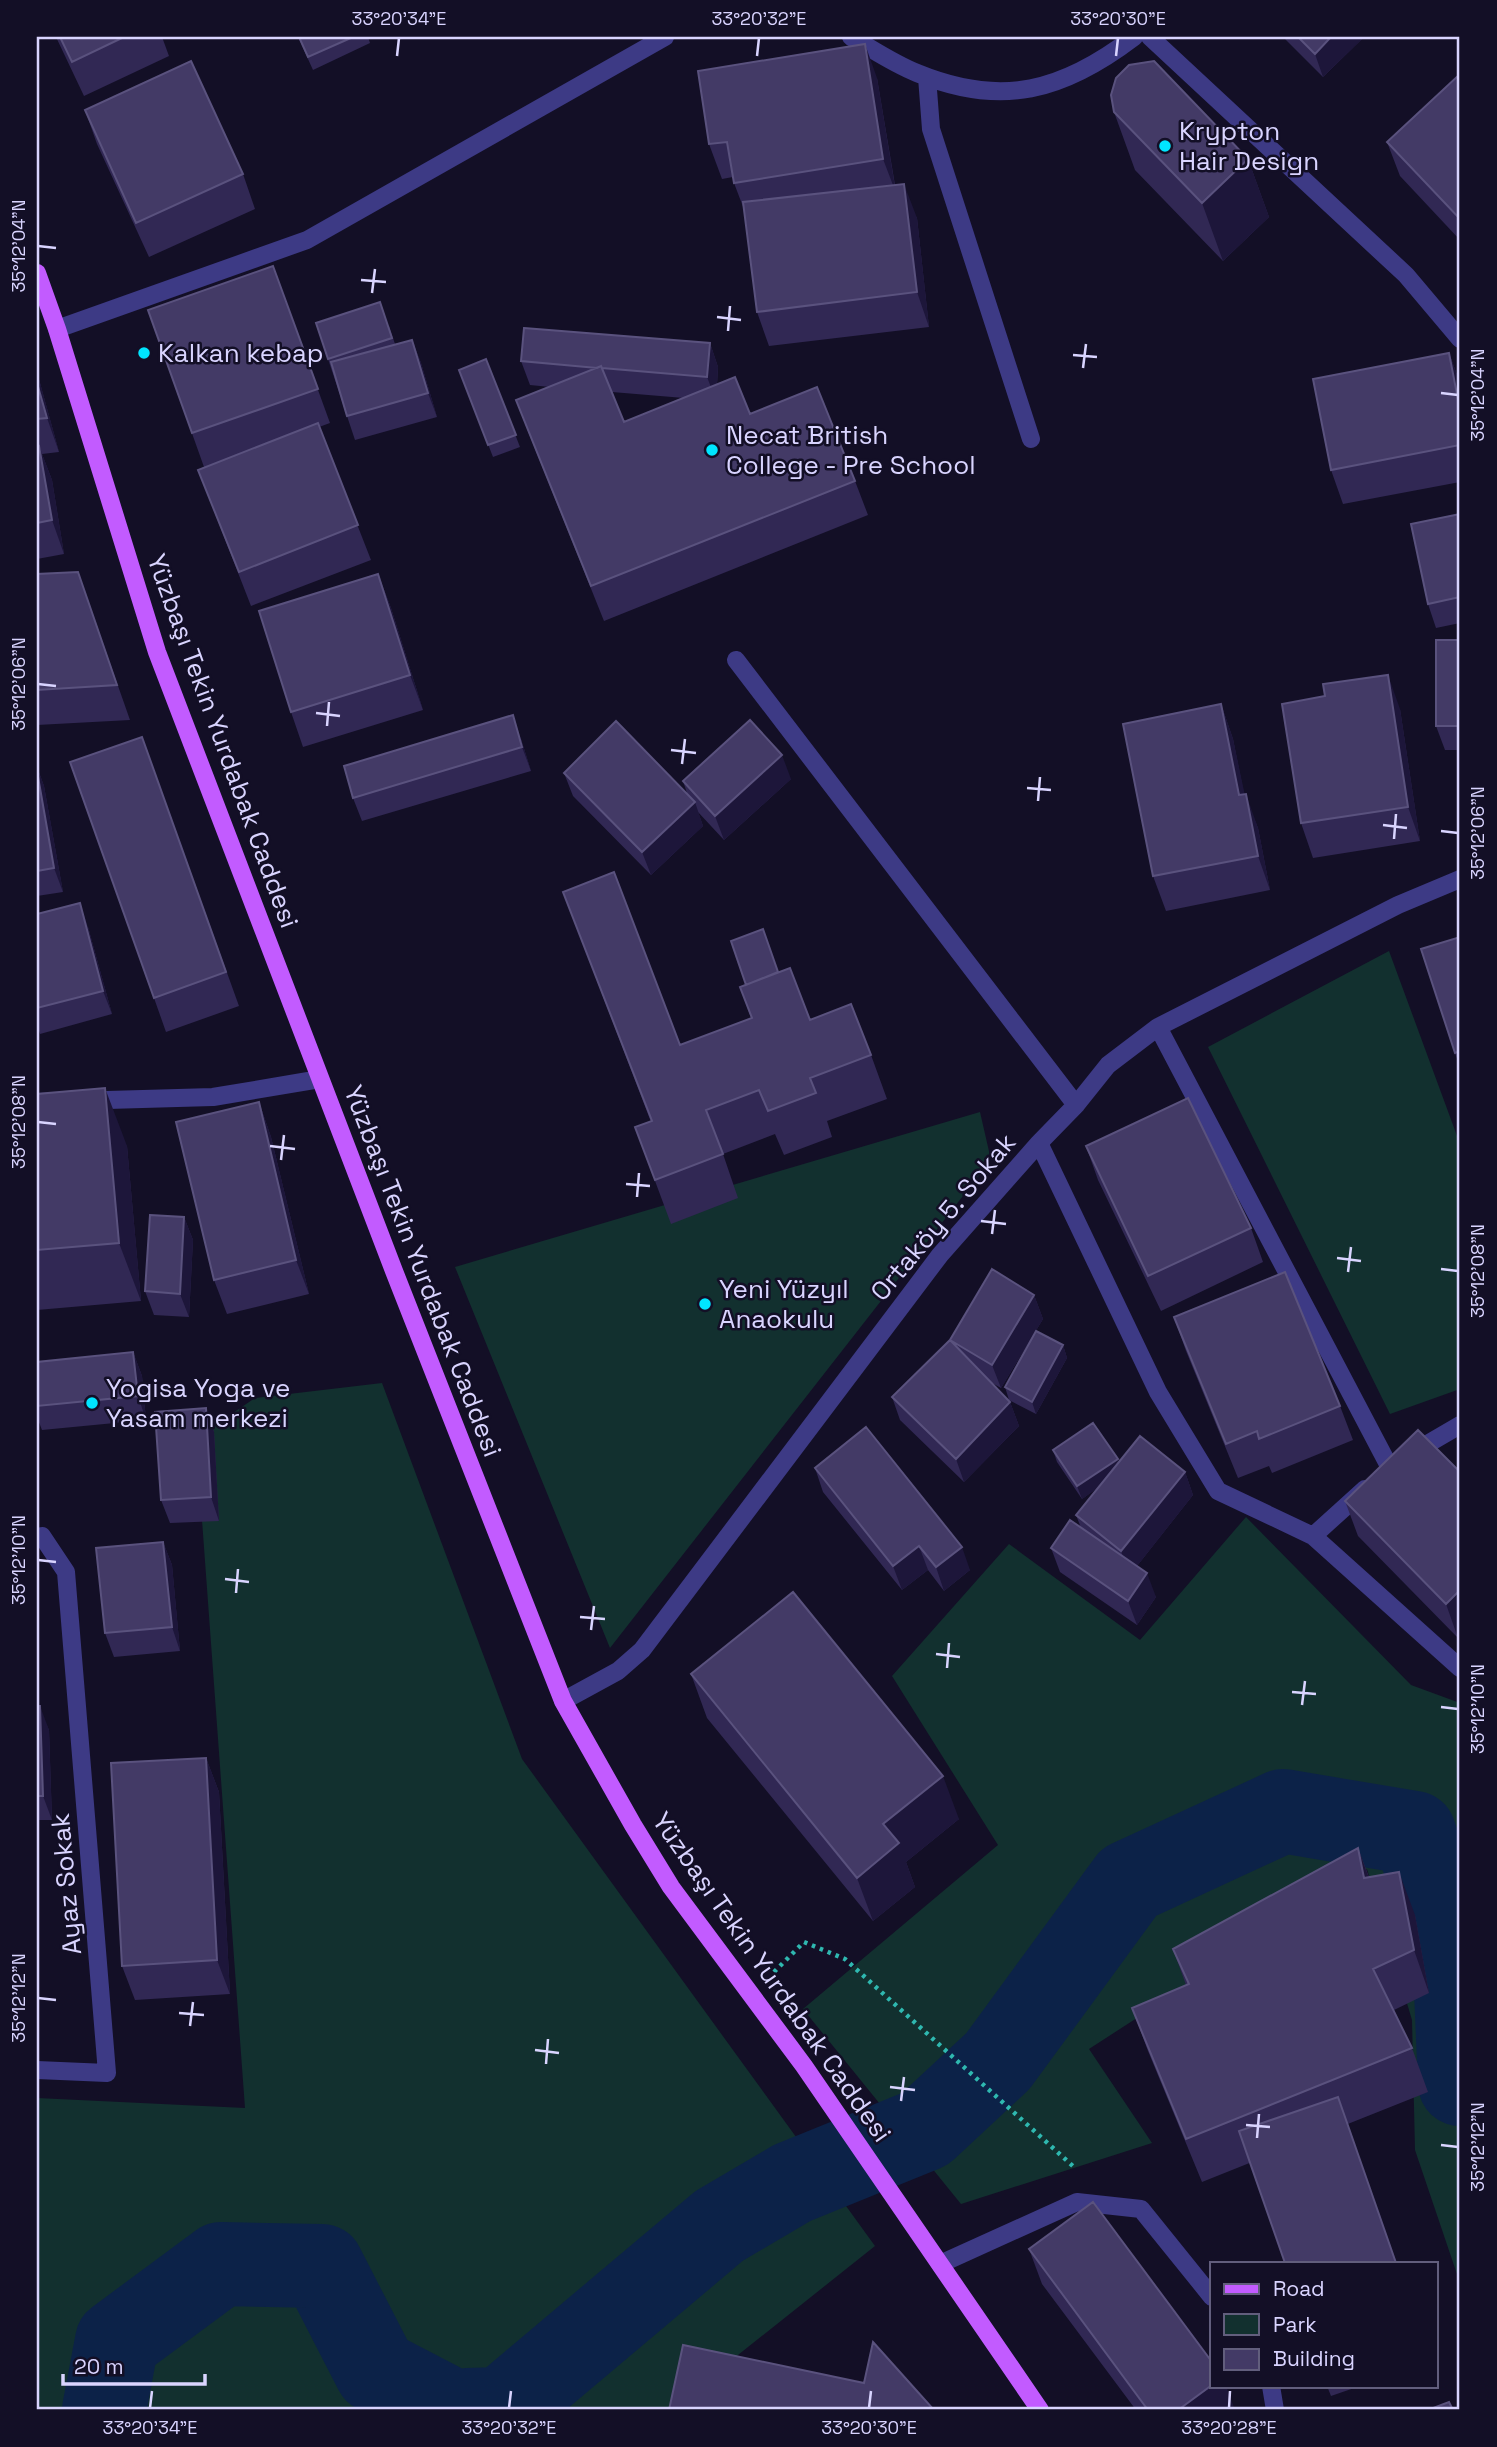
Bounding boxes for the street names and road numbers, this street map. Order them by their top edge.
street label: Yüzbaşı Tekin Yurdabak Caddesi [139,549,307,933]
street label: Yüzbaşı Tekin Yurdabak Caddesi [336,1080,510,1462]
street label: Ortaköy 5. Sokak [863,1126,1023,1308]
street label: Yüzbaşı Tekin Yurdabak Caddesi [645,1805,899,2149]
street label: Ayaz Sokak [43,1812,89,1956]

